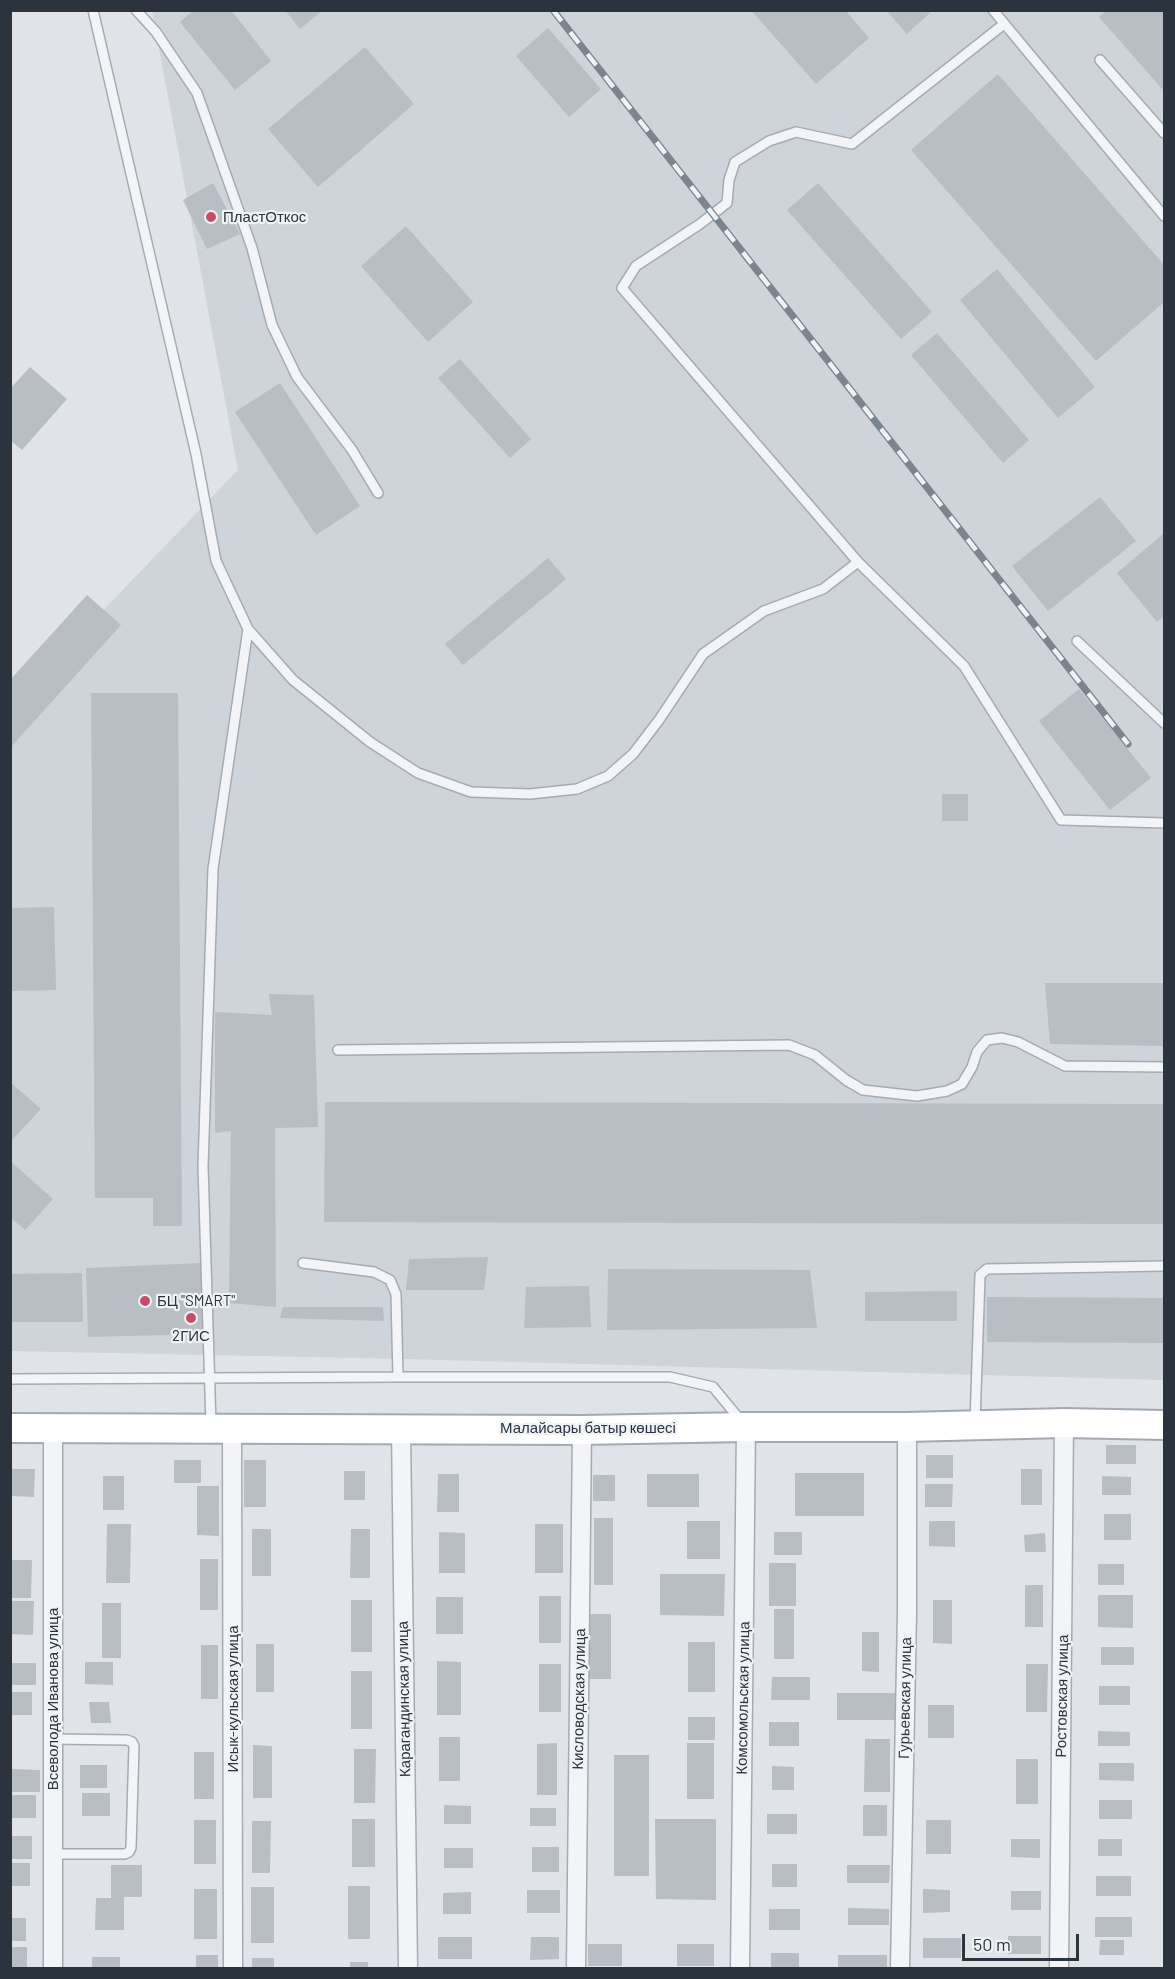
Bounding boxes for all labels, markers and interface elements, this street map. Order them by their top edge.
place label: ПластОткос [223,208,306,226]
marker: ПластОткос [204,210,218,224]
place label: БЦ "SMART" [157,1292,235,1310]
marker: БЦ "SMART" [138,1294,152,1308]
marker: 2ГИС [184,1311,198,1325]
place label: 2ГИС [172,1327,210,1345]
street label: Малайсары батыр көшесі [500,1419,676,1437]
street label: Всеволода Иванова улица [44,1608,62,1790]
street label: Карагандинская улица [394,1621,414,1777]
street label: Комсомольская улица [733,1621,753,1775]
street label: Исык-кульская улица [224,1625,242,1773]
street label: Кисловодская улица [569,1628,589,1770]
street label: Ростовская улица [1052,1634,1072,1758]
street label: Гурьевская улица [895,1637,915,1759]
scale bar [965,1922,1082,1960]
text: 50 m [973,1933,1011,1955]

